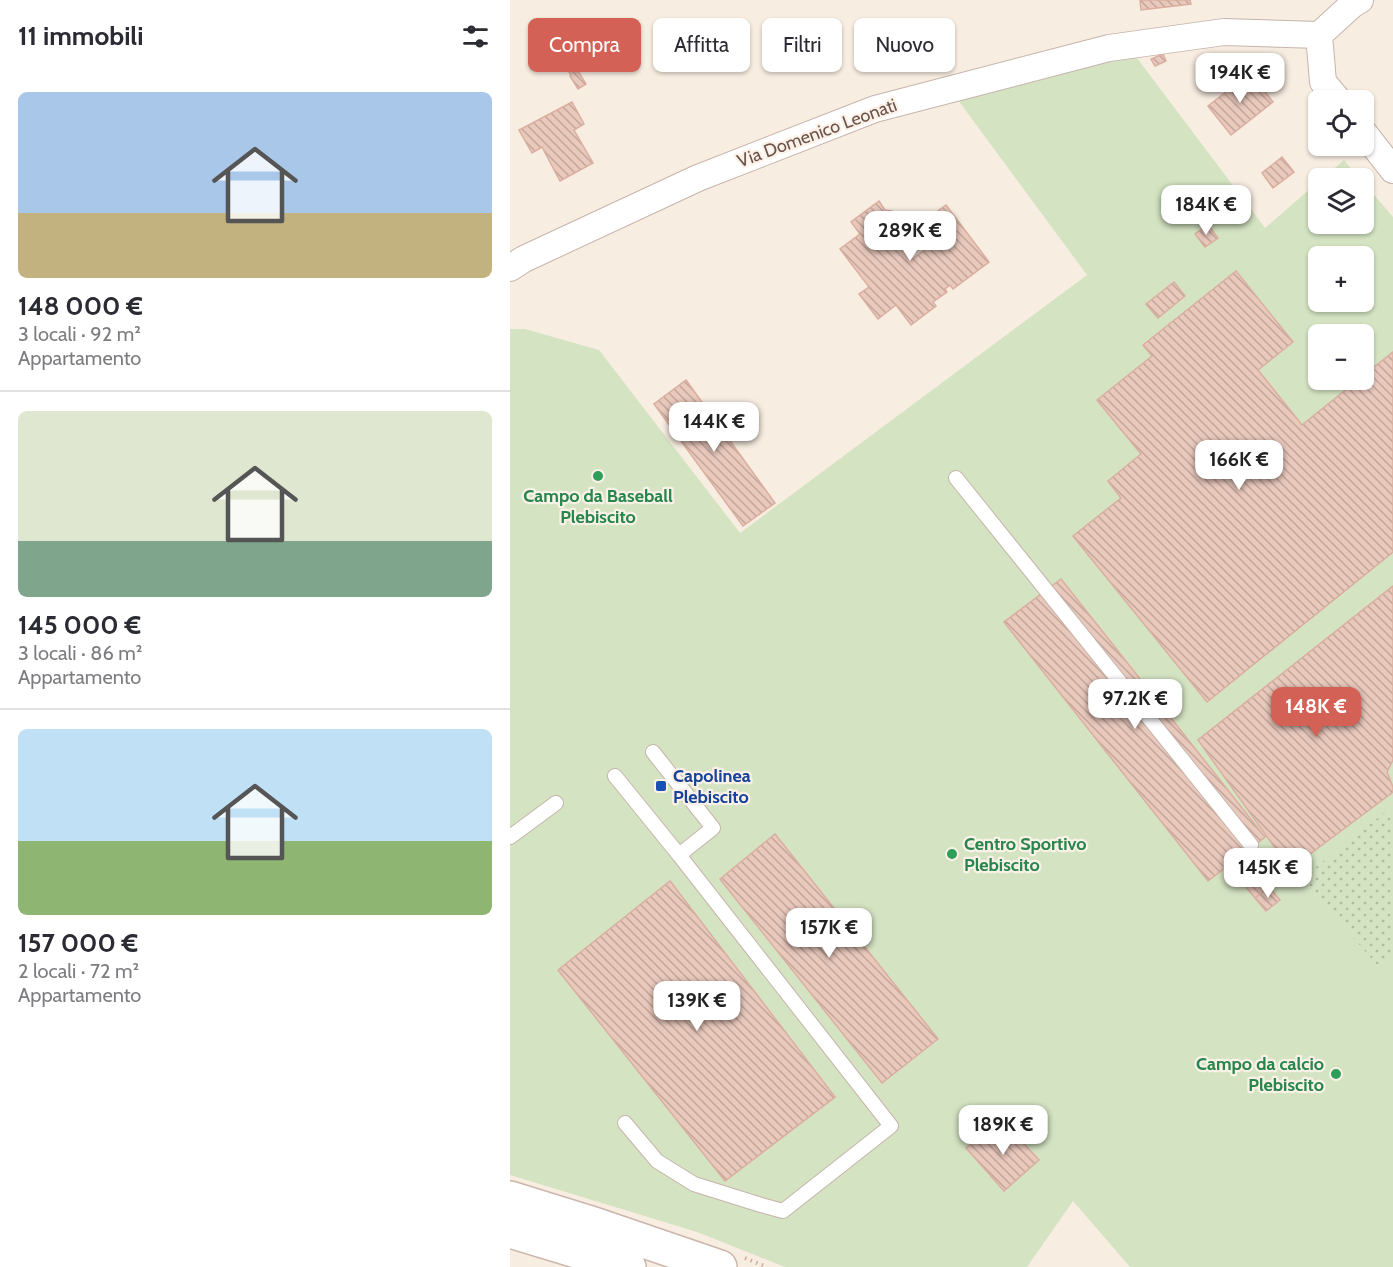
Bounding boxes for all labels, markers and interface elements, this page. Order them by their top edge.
chip: Compra [528,18,641,72]
chip: Affitta [653,18,750,72]
chip: Filtri [762,18,842,72]
chip: Nuovo [854,18,955,72]
text: 11 immobili [18,20,143,52]
icon: filters [459,20,492,53]
pin: 194K € [1191,53,1289,104]
text: 194K € [1210,60,1270,84]
map controls [1308,90,1374,390]
button: locate [1308,90,1374,156]
street label: Via Domenico Leonati [734,94,900,172]
icon: home [201,131,309,239]
button: layers [1308,168,1374,234]
pin: 184K € [1157,185,1255,236]
text: 184K € [1175,192,1237,216]
pin: 289K € [861,211,959,262]
text: 289K € [878,218,942,242]
button: + [1308,246,1374,312]
text: 148 000 € [18,290,143,322]
text: 3 locali · 92 m² [18,322,141,346]
button: − [1308,324,1374,390]
text: Appartamento [18,346,141,370]
pin: 144K € [665,402,763,453]
text: 144K € [683,409,745,433]
pin: 166K € [1190,440,1288,491]
text: 166K € [1209,447,1269,471]
icon: home [201,450,309,558]
marker: Campo da Baseball Plebiscito [591,469,605,483]
place label: Campo da Baseball Plebiscito [523,485,673,528]
text: 145 000 € [18,609,141,641]
text: 3 locali · 86 m² [18,641,143,665]
text: Appartamento [18,665,141,689]
pin: 97.2K € [1080,679,1190,730]
text: 97.2K € [1102,686,1168,710]
pin: 148K € [1267,687,1365,738]
text: 148K € [1285,694,1347,718]
place label: Capolinea Plebiscito [673,765,751,808]
icon: home [201,768,309,876]
marker: Capolinea Plebiscito [654,779,668,793]
place label: Centro Sportivo Plebiscito [964,833,1087,876]
marker: Centro Sportivo Plebiscito [945,847,959,861]
pin: 145K € [1219,848,1317,899]
text: 145K € [1238,855,1298,879]
pin: 157K € [780,908,878,959]
text: 157K € [800,915,858,939]
text: 157 000 € [18,927,138,959]
text: 2 locali · 72 m² [18,959,139,983]
pin: 139K € [648,981,746,1032]
text: Appartamento [18,983,141,1007]
text: 139K € [667,988,727,1012]
place label: Campo da calcio Plebiscito [1196,1053,1324,1096]
marker: Campo da calcio Plebiscito [1329,1067,1343,1081]
pin: 189K € [954,1105,1052,1156]
text: 189K € [973,1112,1033,1136]

